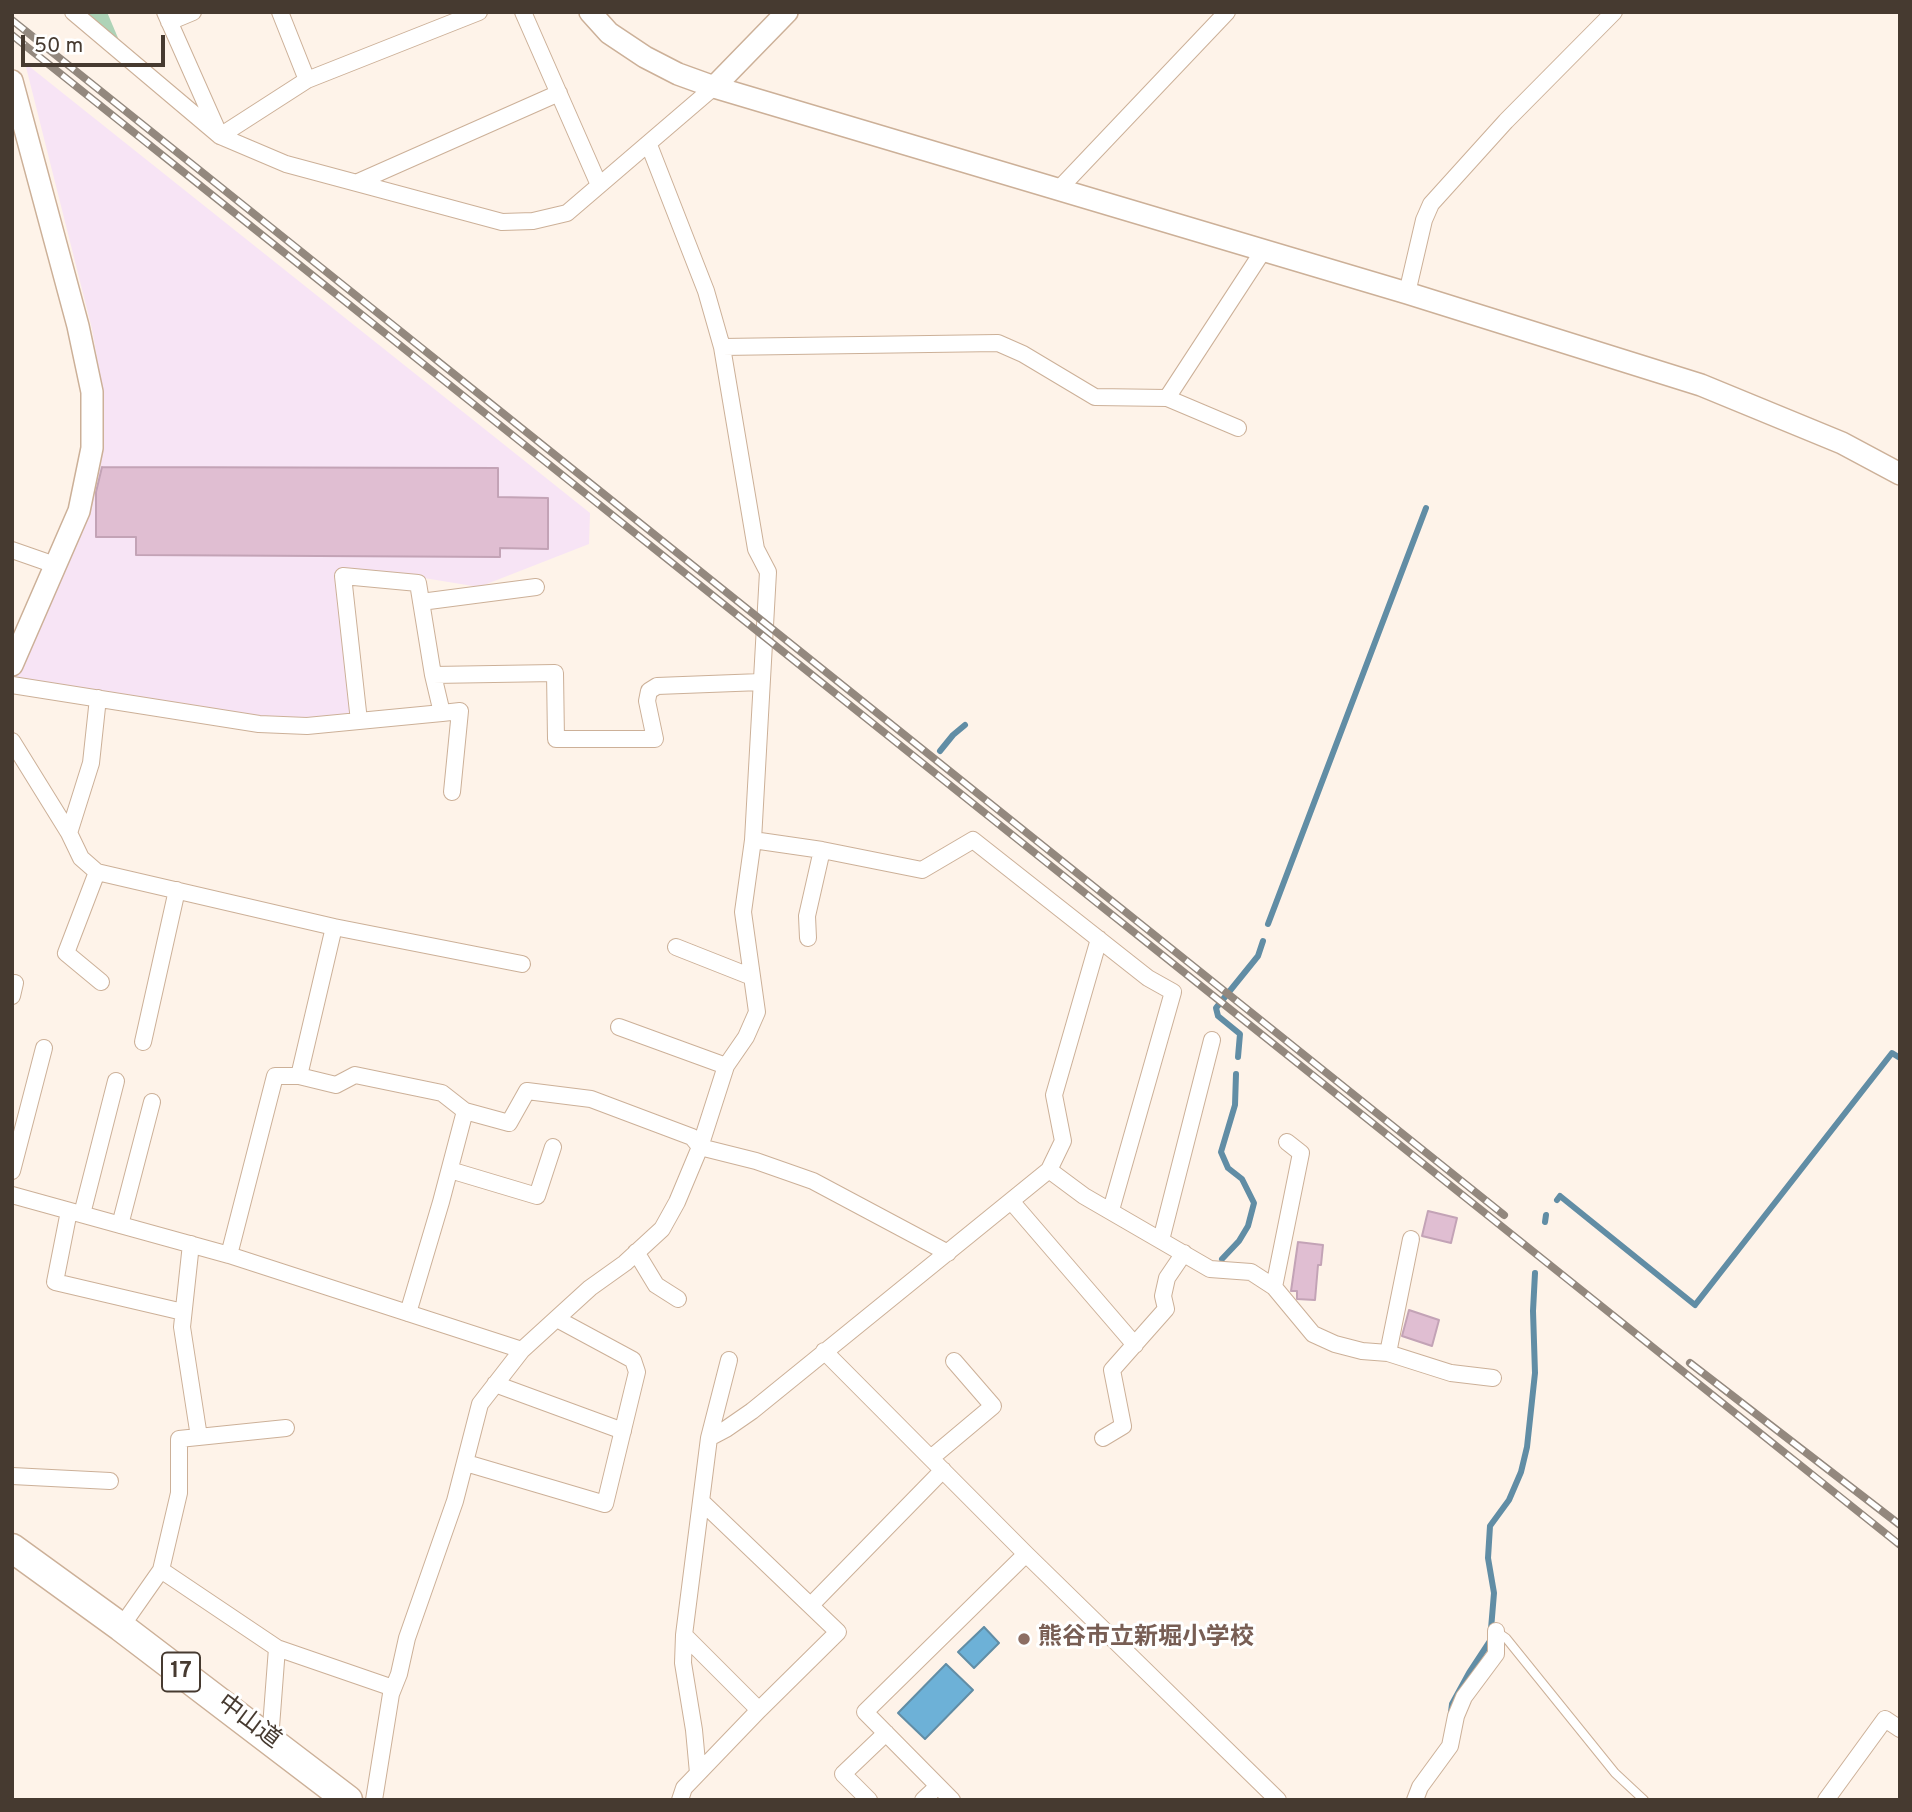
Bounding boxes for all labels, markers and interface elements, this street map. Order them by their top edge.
scale bar [24,21,168,65]
text: 50 m [34,33,83,60]
place label: 熊谷市立新堀小学校 [1038,1625,1254,1653]
marker: 熊谷市立新堀小学校 [1016,1631,1032,1647]
road number: 17 [162,1652,200,1692]
street label: 中山道 [211,1690,285,1756]

